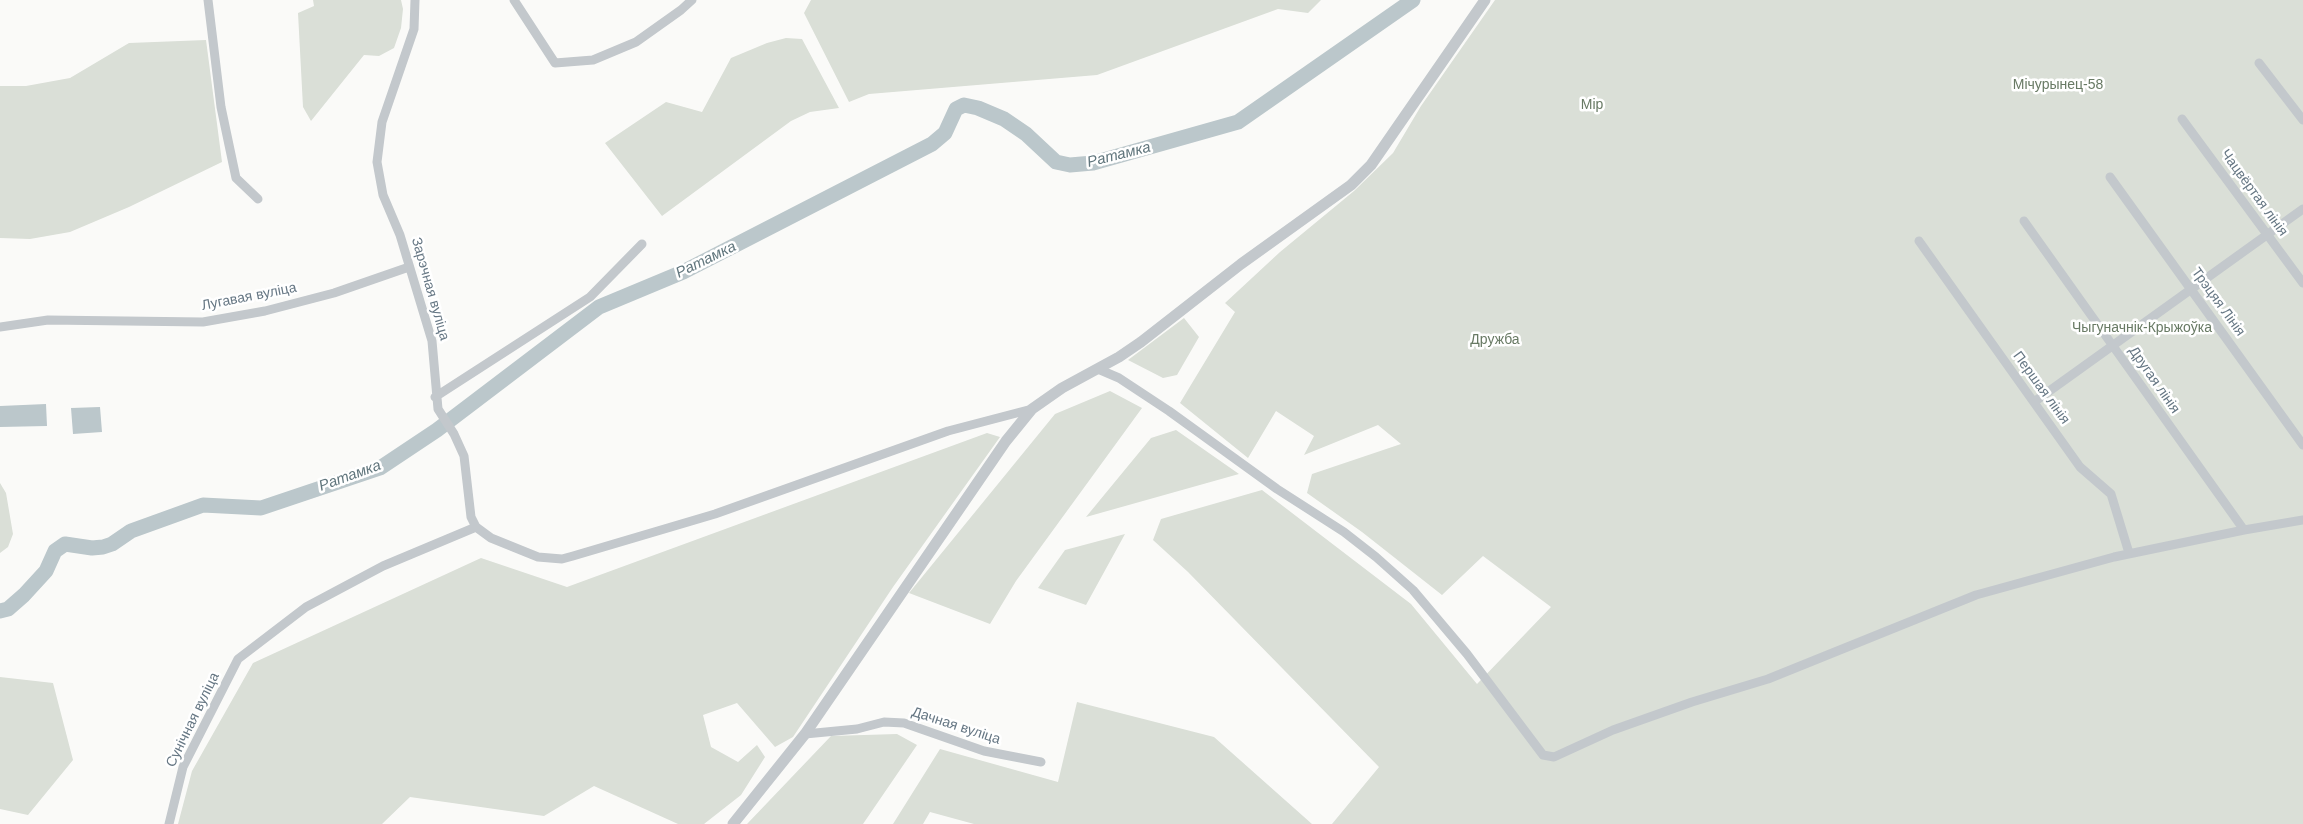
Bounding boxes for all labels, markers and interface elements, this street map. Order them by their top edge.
park label: Мічурынец-58 [2013,77,2103,93]
park label: Мір [1581,97,1603,113]
water label: Ратамка [1085,138,1153,172]
street label: Чацвёртая лінія [2217,146,2291,240]
street label: Зарэчная вуліца [407,236,453,342]
water label: Ратамка [673,238,739,282]
street label: Трэцяя Лінія [2188,265,2248,339]
street label: Лугавая вуліца [200,280,298,314]
park label: Чыгуначнік-Крыжоўка [2072,320,2212,336]
park label: Дружба [1470,332,1520,348]
street label: Другая лінія [2125,343,2183,417]
street label: Першая лінія [2009,348,2073,428]
water label: Ратамка [317,456,383,496]
street label: Сунічная вуліца [163,670,223,770]
street label: Дачная вуліца [910,704,1002,748]

